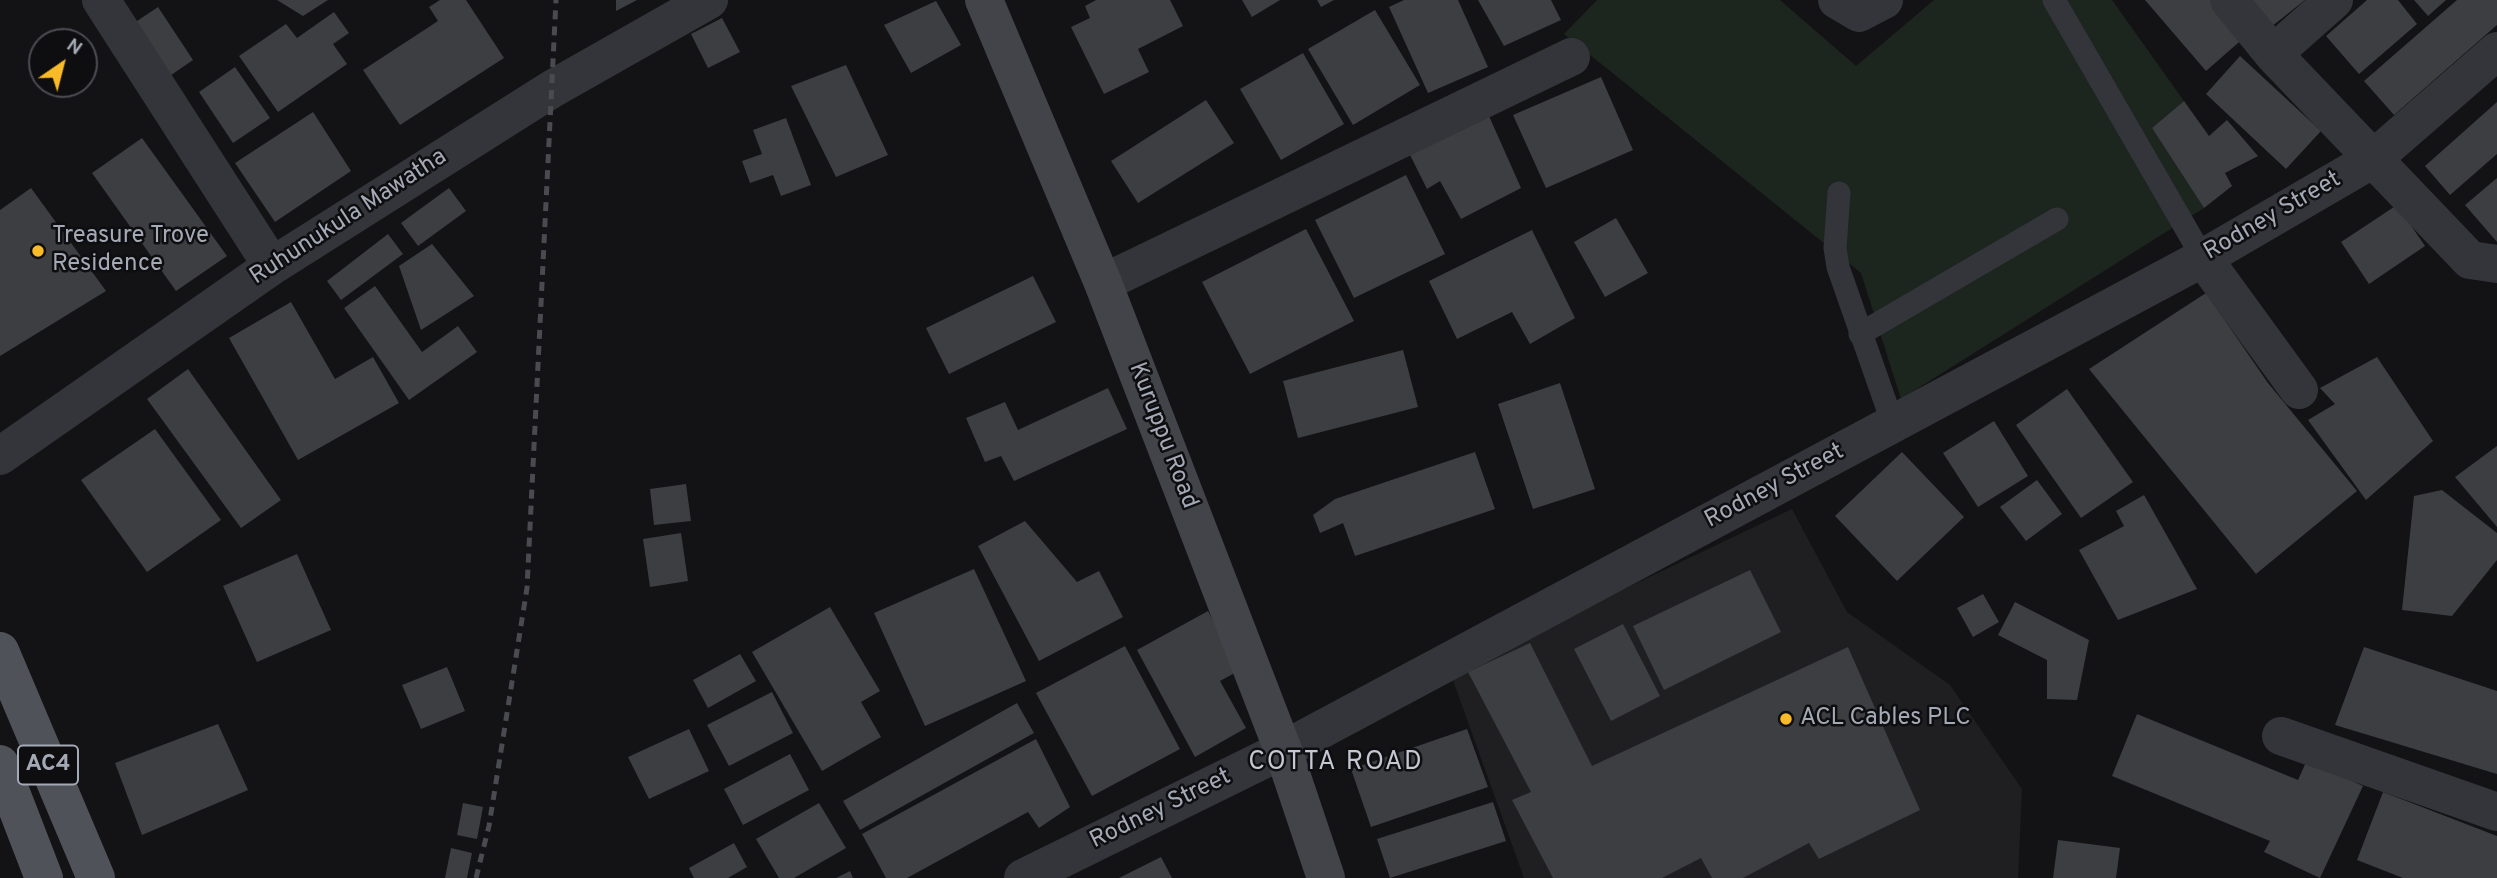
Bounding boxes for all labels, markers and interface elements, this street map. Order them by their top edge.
north arrow [28,28,98,98]
text: N [61,34,86,61]
street label: Ruhunukula Mawatha [245,144,453,292]
street label: Rodney Street [2199,166,2347,268]
place label: Treasure Trove Residence [52,223,209,279]
marker: Treasure Trove Residence [30,243,46,259]
street label: Kuruppu Road [1121,359,1203,513]
street label: Rodney Street [1701,438,1849,536]
place label: ACL Cables PLC [1800,705,1971,733]
marker: ACL Cables PLC [1778,711,1794,727]
road number: AC4 [18,746,78,785]
district label: COTTA ROAD [1250,748,1422,780]
street label: Rodney Street [1086,763,1236,857]

